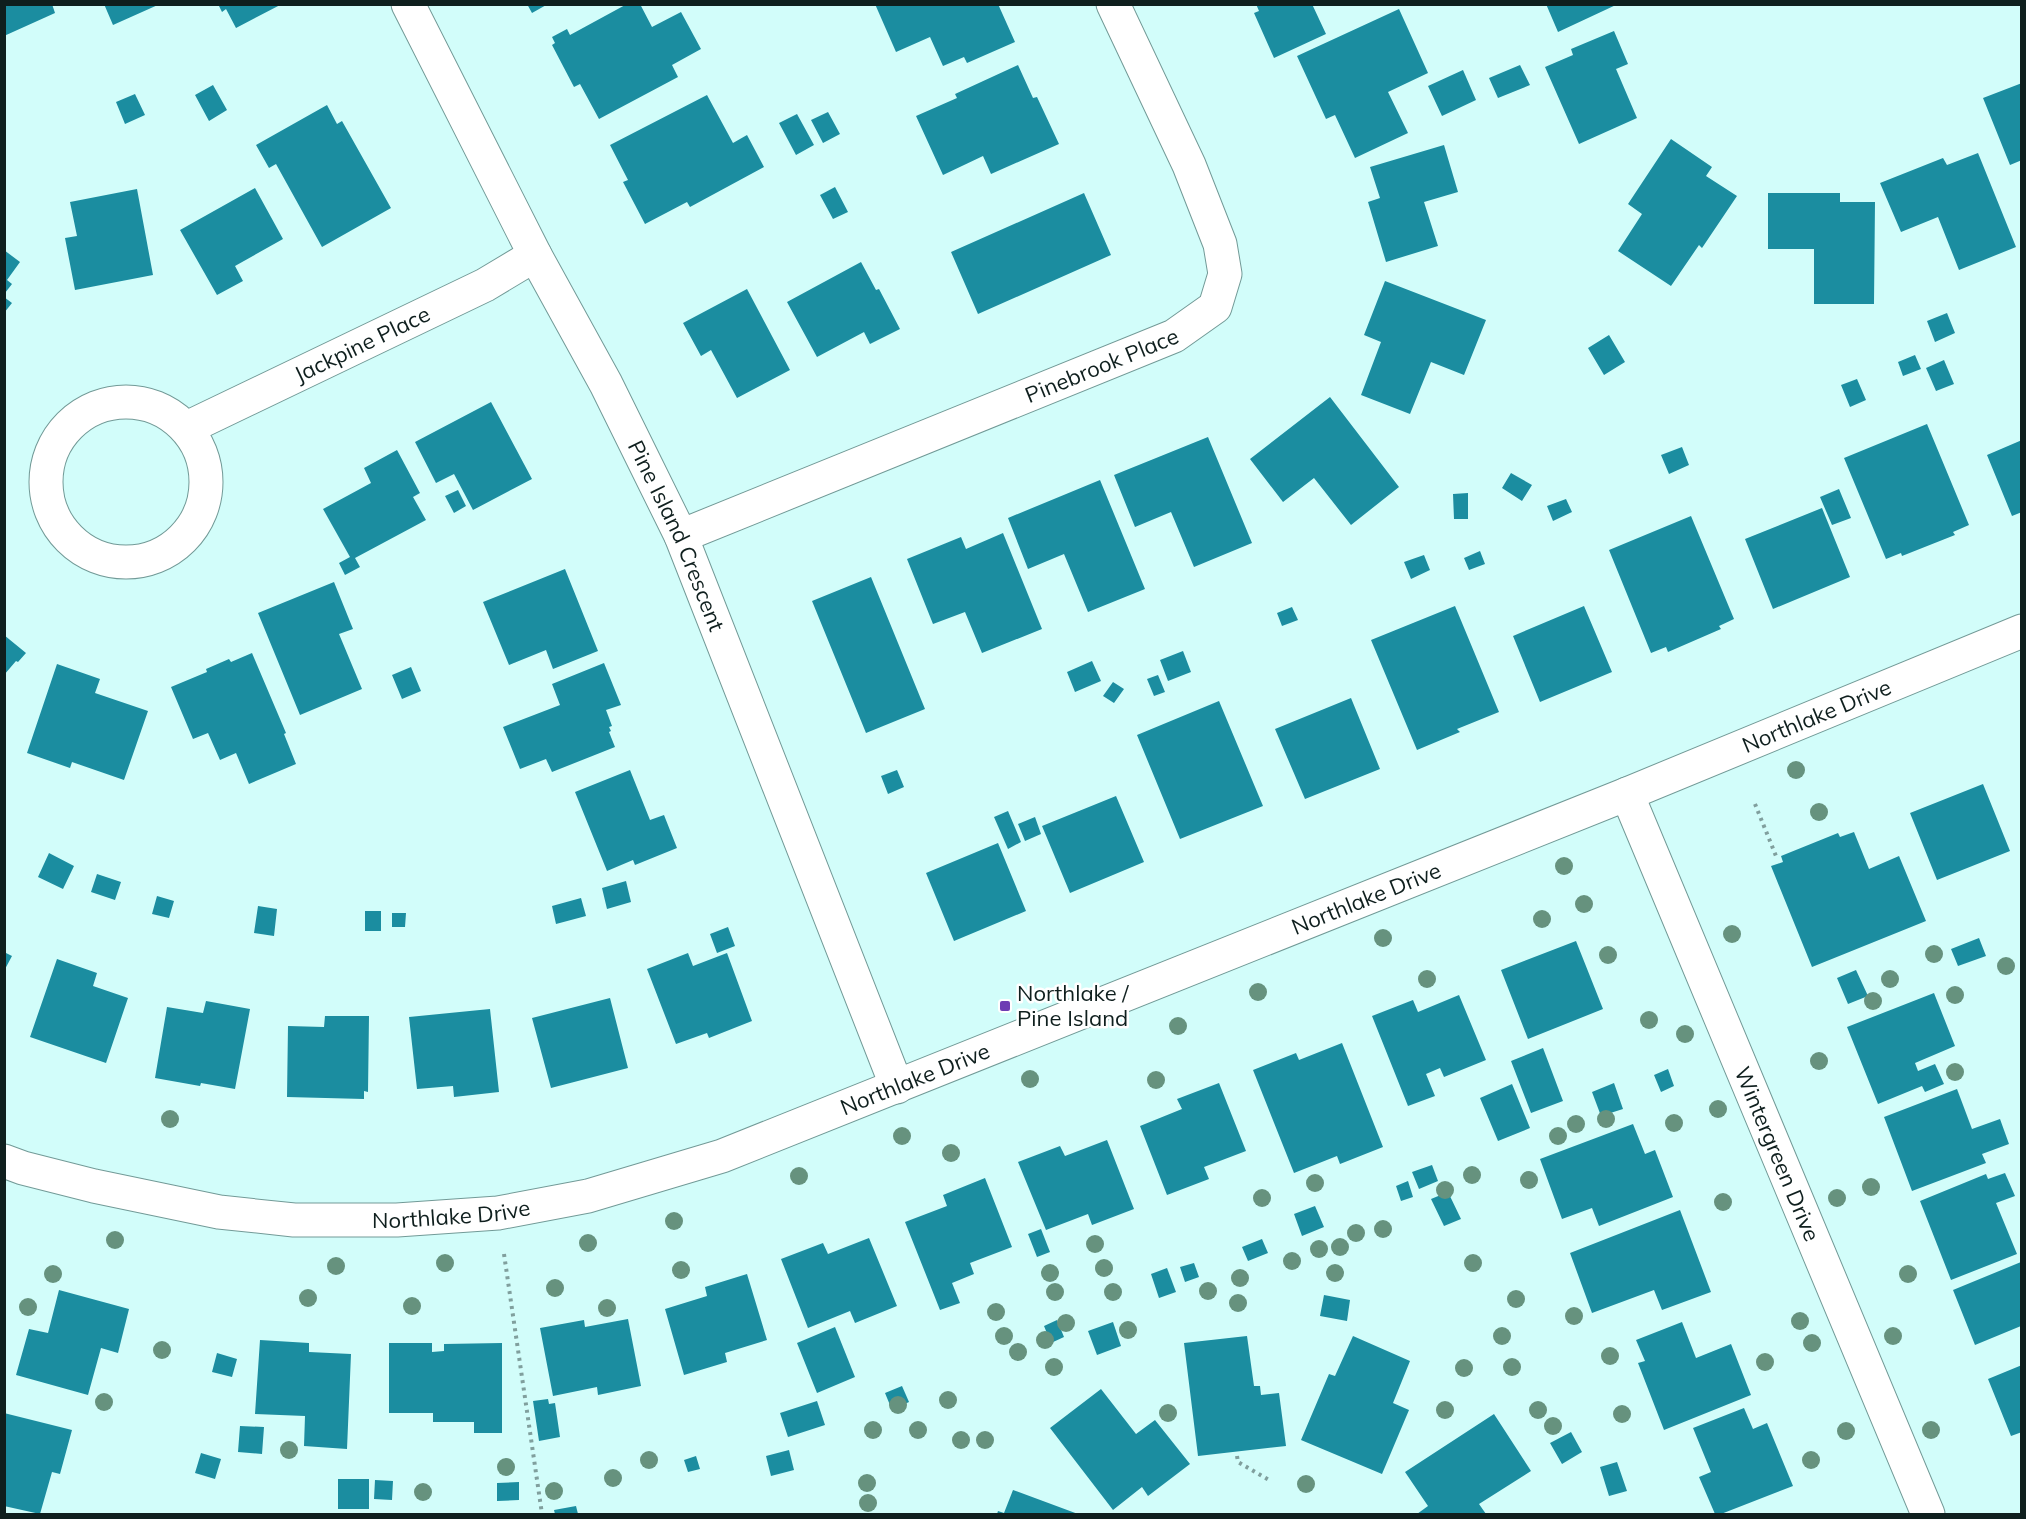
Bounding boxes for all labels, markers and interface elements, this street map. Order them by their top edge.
street label: Jackpine Place [289,300,434,389]
street label: Pinebrook Place [1021,322,1183,409]
street label: Pine Island Crescent [622,436,731,635]
street label: Northlake Drive [1738,673,1895,759]
street label: Northlake Drive [1287,856,1445,941]
place label: Northlake / Pine Island [1017,979,1129,1032]
marker: Northlake / Pine Island [998,999,1012,1013]
street label: Northlake Drive [836,1036,994,1121]
street label: Wintergreen Drive [1728,1062,1826,1245]
street label: Northlake Drive [372,1193,533,1234]

